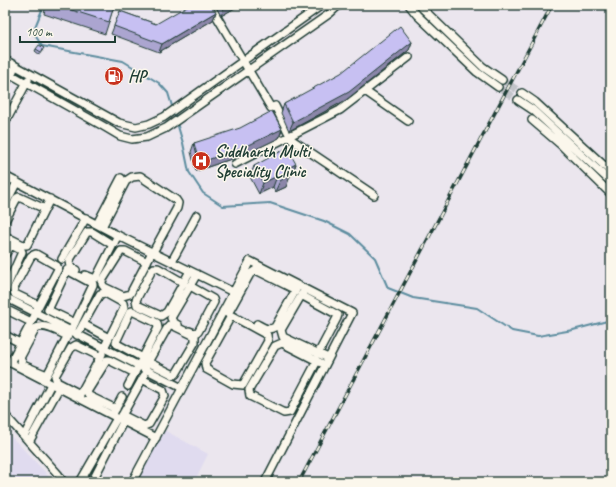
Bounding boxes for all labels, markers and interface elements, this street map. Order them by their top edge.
scale bar [20,18,115,44]
text: 100 m [26,24,53,40]
fuel station icon: HP [103,65,125,87]
place label: HP [128,66,149,87]
place label: Siddharth Multi Speciality Clinic [215,141,313,182]
hospital icon: Siddharth Multi Speciality Clinic [190,150,212,172]

